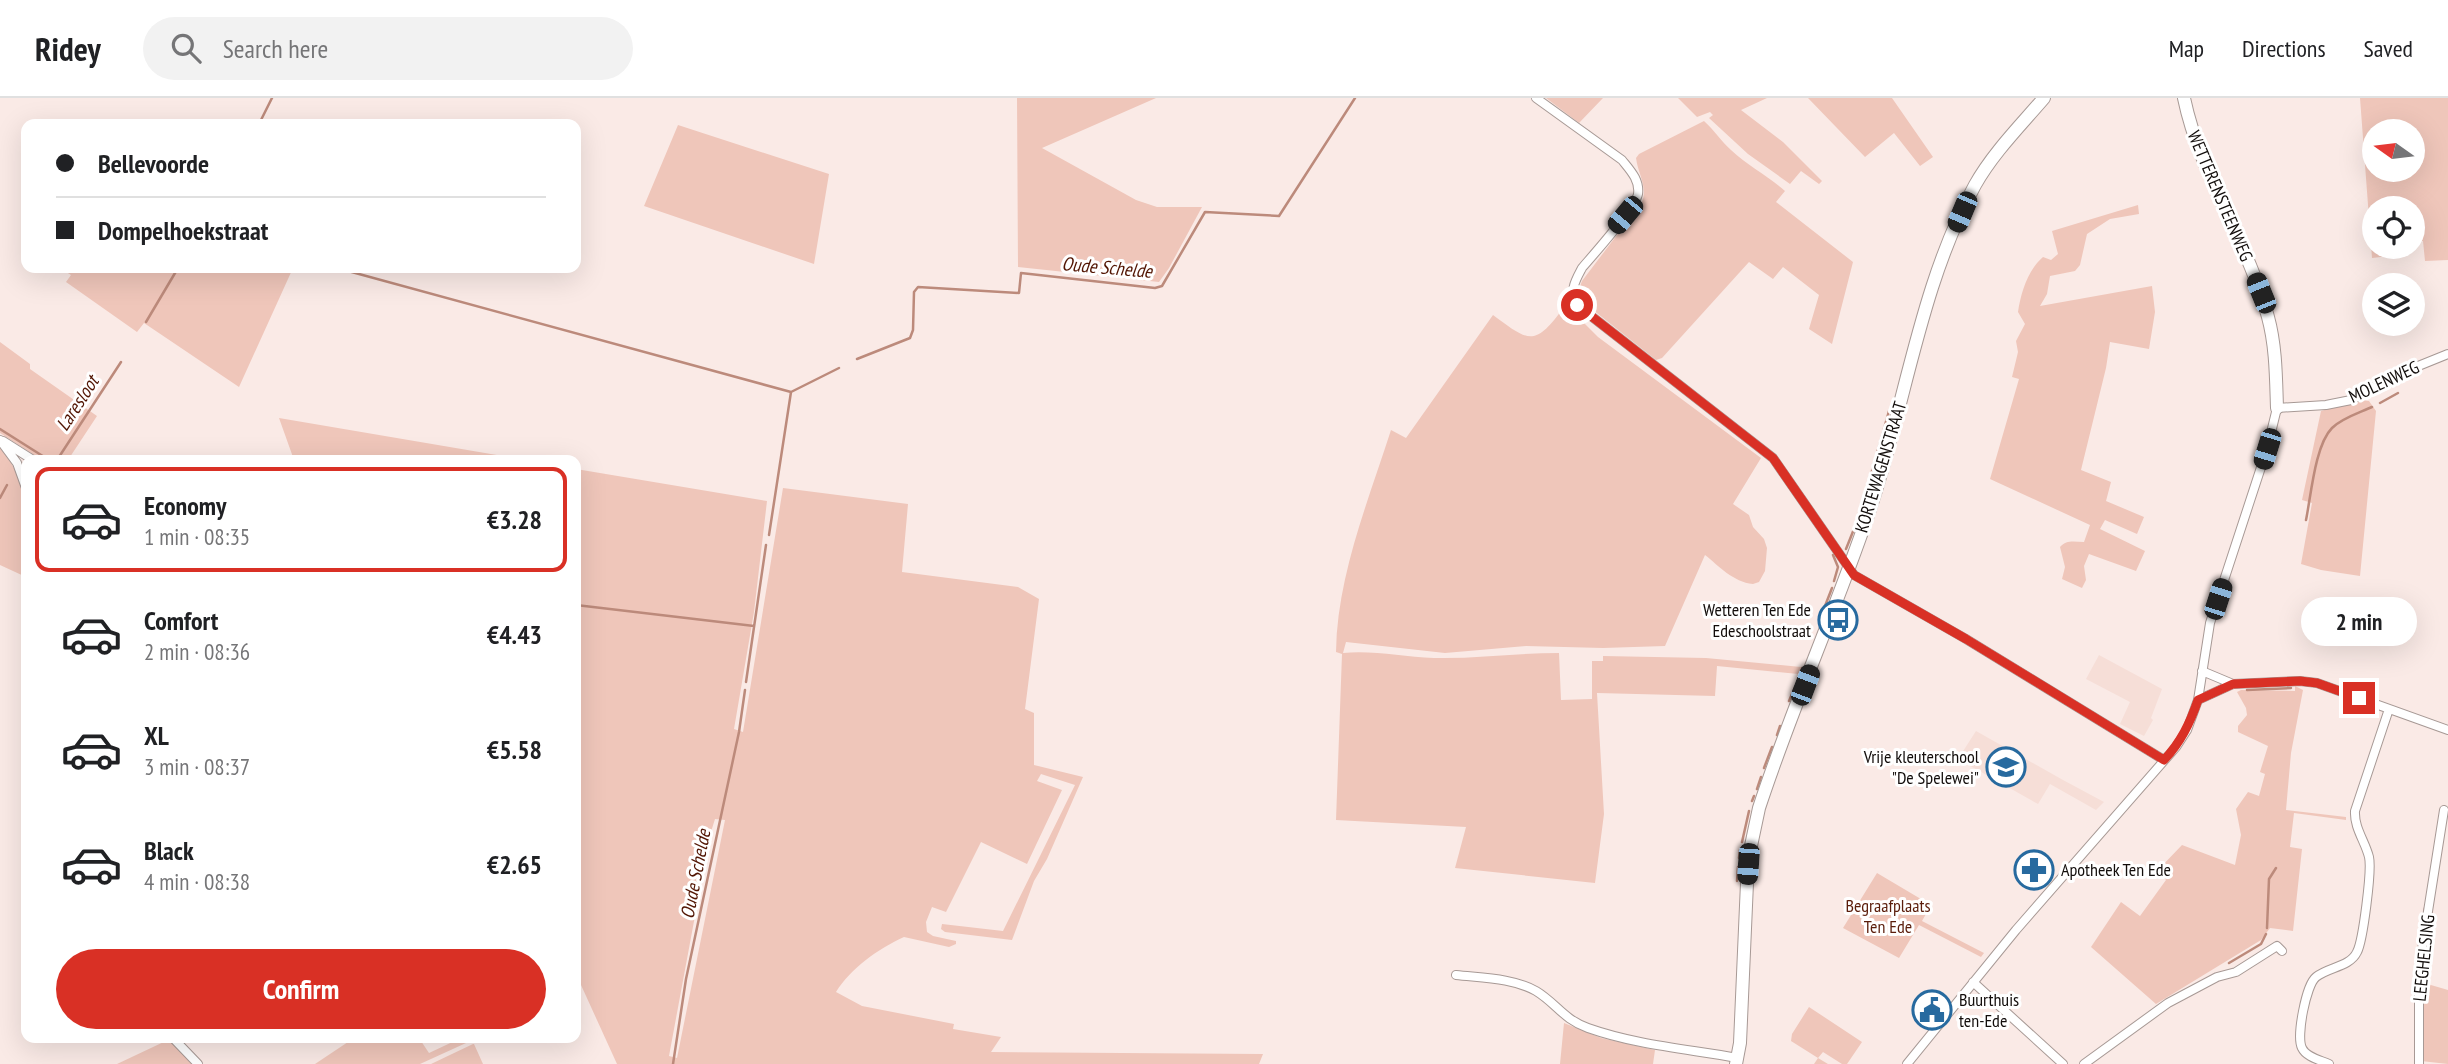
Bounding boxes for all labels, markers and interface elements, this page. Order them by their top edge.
search box [143,17,633,80]
text: Ridey [35,27,101,70]
icon: search [167,29,205,67]
text: Search here [223,32,328,65]
text: Map [2169,33,2204,64]
text: Directions [2242,33,2326,64]
text: Saved [2364,33,2413,64]
north arrow [2362,119,2426,182]
map controls [2362,119,2425,336]
street label: WETTERENSTEENWEG [2183,127,2258,265]
text: Bellevoorde [98,147,209,180]
car [1945,189,1980,235]
car [1604,192,1647,238]
button: locate [2362,196,2425,259]
text: Dompelhoekstraat [98,214,268,247]
water label: Oude Schelde [1061,251,1154,283]
car [2244,270,2279,316]
button: layers [2362,273,2425,336]
route start [1561,289,1593,321]
street label: MOLENWEG [2345,355,2423,408]
water label: Laresloot [50,369,105,435]
street label: KORTEWAGENSTRAAT [1850,398,1911,535]
car [2251,426,2284,472]
icon: car [60,488,123,551]
text: Economy [144,489,226,522]
text: €3.28 [487,503,542,536]
text: 1 min · 08:35 [144,522,250,551]
car [2202,576,2235,622]
callout: 2 min [2301,596,2417,646]
place label: Wetteren Ten Ede Edeschoolstraat [1703,598,1811,642]
bus stop icon: Wetteren Ten Ede Edeschoolstraat [1817,599,1859,641]
icon: car [60,603,123,666]
text: Comfort [144,604,218,637]
text: 2 min [2336,607,2382,636]
text: €4.43 [487,618,542,651]
text: 2 min · 08:36 [144,637,250,666]
car [1788,662,1823,708]
route end [2343,682,2375,714]
icon: car [60,718,123,781]
text: XL [144,719,169,752]
text: €5.58 [487,733,542,766]
place label: Vrije kleuterschool "De Spelewei" [1863,745,1980,789]
school or university icon: Vrije kleuterschool "De Spelewei" [1985,746,2027,788]
text: 3 min · 08:37 [144,752,250,781]
water label: Oude Schelde [675,826,716,921]
icon: car [60,833,123,896]
text: Black [144,834,194,867]
car [1737,842,1760,886]
text: €2.65 [487,848,542,881]
pharmacy icon: Apotheek Ten Ede [2013,849,2055,891]
place label: Apotheek Ten Ede [2061,858,2171,881]
text: 4 min · 08:38 [144,867,250,896]
park label: Begraafplaats Ten Ede [1846,894,1930,938]
street label: LEEGHELSING [2408,913,2440,1002]
button: Confirm [56,949,546,1029]
place label: Buurthuis ten-Ede [1959,988,2019,1032]
public building icon: Buurthuis ten-Ede [1911,989,1953,1031]

